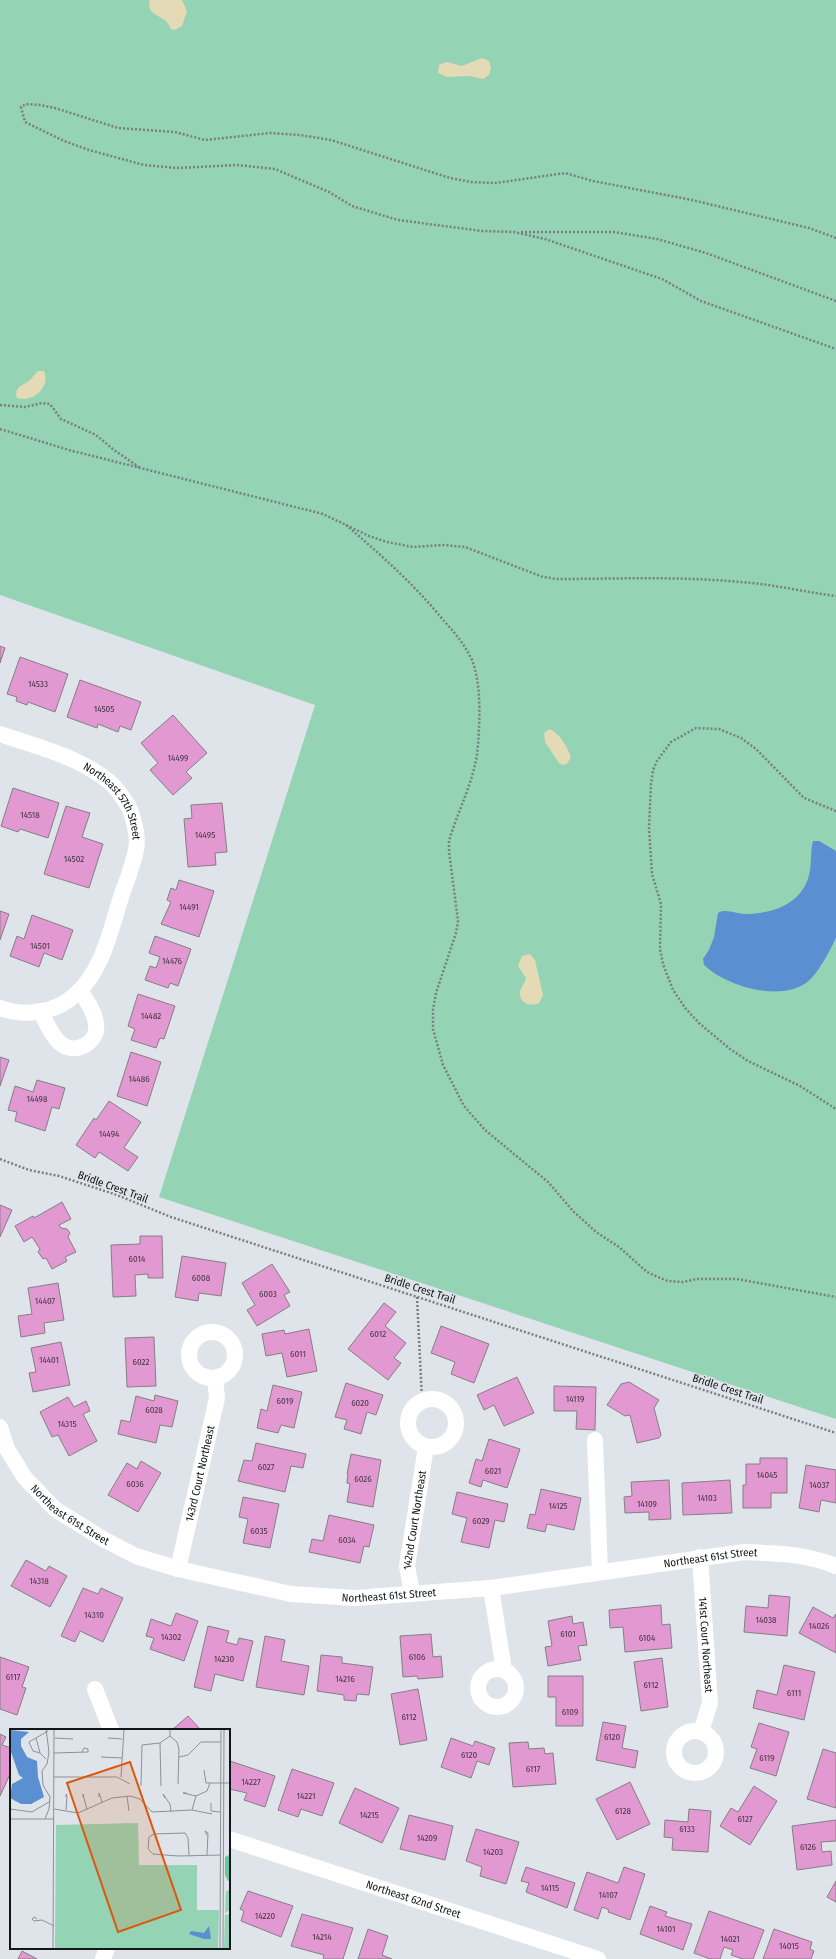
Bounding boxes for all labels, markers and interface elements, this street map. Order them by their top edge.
house number: 14533 [28,679,48,689]
house number: 14505 [94,704,114,714]
house number: 14499 [168,753,188,763]
street label: Northeast 57th Street [81,760,143,841]
house number: 14518 [20,810,40,820]
house number: 14495 [195,830,215,840]
house number: 14502 [64,854,84,864]
house number: 14491 [179,902,199,912]
house number: 14501 [30,941,50,951]
house number: 14476 [162,956,183,966]
house number: 14482 [141,1011,161,1021]
house number: 14486 [128,1074,150,1084]
house number: 14498 [27,1094,48,1104]
house number: 14494 [99,1129,120,1139]
street label: Bridle Crest Trail [76,1168,150,1206]
house number: 6014 [129,1254,146,1264]
street label: Bridle Crest Trail [383,1271,457,1307]
house number: 6008 [192,1273,211,1283]
house number: 6003 [259,1289,277,1299]
house number: 14407 [35,1296,56,1306]
house number: 6012 [370,1329,386,1339]
house number: 6011 [290,1349,306,1359]
house number: 14401 [39,1355,59,1365]
house number: 6022 [133,1357,150,1367]
street label: Bridle Crest Trail [691,1371,765,1407]
house number: 14119 [566,1394,584,1404]
house number: 6019 [277,1396,293,1406]
house number: 6020 [351,1398,369,1408]
house number: 6028 [145,1405,163,1415]
house number: 14315 [57,1419,77,1429]
street label: 143rd Court Northeast [183,1424,217,1523]
house number: 6027 [258,1462,275,1472]
house number: 6021 [485,1466,501,1476]
street label: 142nd Court Northeast [400,1469,429,1571]
house number: 14045 [757,1470,777,1480]
house number: 6026 [354,1474,372,1484]
house number: 6036 [126,1479,144,1489]
house number: 14037 [809,1480,829,1490]
street label: Northeast 61st Street [28,1482,112,1548]
house number: 14103 [697,1493,717,1503]
house number: 14109 [637,1499,657,1509]
house number: 14125 [549,1501,568,1511]
house number: 6029 [472,1516,490,1526]
house number: 6035 [250,1526,268,1536]
house number: 6034 [338,1535,356,1545]
street label: Northeast 61st Street [663,1545,758,1570]
house number: 14318 [29,1576,49,1586]
street label: Northeast 61st Street [341,1586,437,1605]
street label: 141st Court Northeast [696,1596,716,1693]
house number: 14310 [84,1610,104,1620]
house number: 14038 [755,1615,777,1625]
house number: 14026 [809,1621,830,1631]
house number: 6101 [560,1629,576,1639]
house number: 14302 [161,1632,181,1642]
house number: 6104 [639,1633,656,1643]
house number: 6106 [409,1652,426,1662]
house number: 14230 [214,1654,235,1664]
house number: 6117 [6,1672,21,1682]
house number: 14216 [335,1674,355,1684]
house number: 6112 [644,1680,658,1690]
house number: 6111 [787,1688,801,1698]
house number: 6109 [562,1707,578,1717]
house number: 6112 [402,1712,416,1722]
inset map [10,1729,230,1949]
house number: 6120 [604,1732,620,1742]
house number: 6120 [461,1750,477,1760]
house number: 6119 [759,1753,775,1763]
house number: 6117 [526,1764,541,1774]
house number: 14227 [241,1777,261,1787]
house number: 14221 [297,1791,316,1801]
house number: 6128 [615,1806,632,1816]
house number: 14215 [359,1810,379,1820]
house number: 6127 [737,1814,753,1824]
house number: 6133 [679,1824,695,1834]
house number: 14209 [417,1833,437,1843]
house number: 6126 [800,1842,817,1852]
house number: 14203 [483,1847,503,1857]
street label: Northeast 62nd Street [364,1878,463,1921]
house number: 14115 [541,1883,559,1893]
house number: 14107 [598,1890,618,1900]
house number: 14220 [255,1911,275,1921]
house number: 14101 [657,1924,675,1934]
house number: 14214 [312,1932,332,1942]
house number: 14021 [720,1934,740,1944]
house number: 14015 [779,1941,799,1951]

